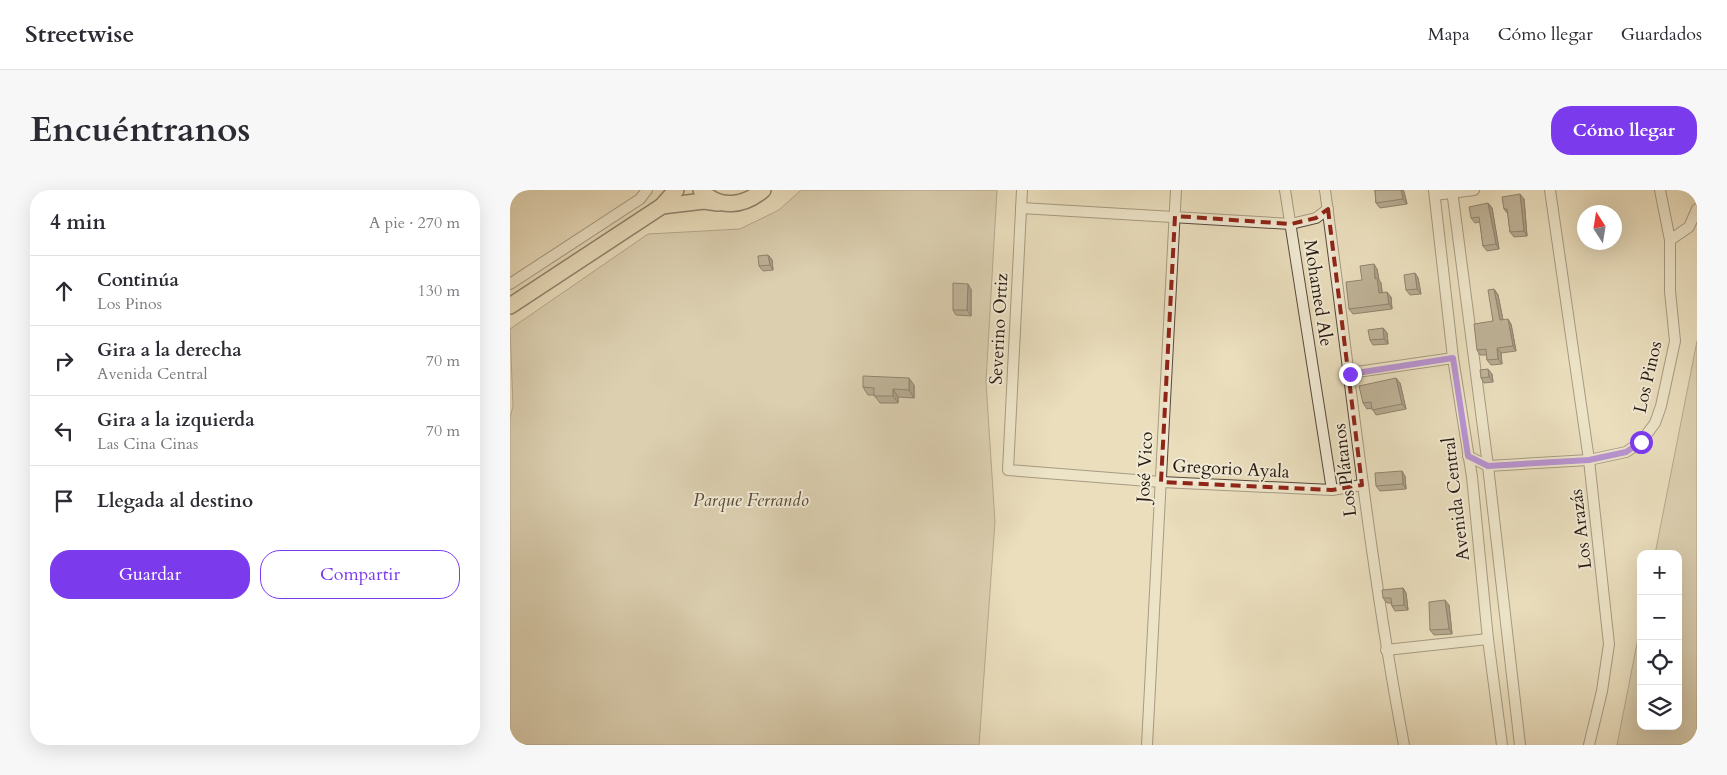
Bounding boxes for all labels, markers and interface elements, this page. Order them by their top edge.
text: Streetwise [25,18,134,51]
text: Mapa [1428,22,1470,47]
text: Cómo llegar [1498,22,1593,47]
text: Guardados [1621,22,1702,47]
text: Encuéntranos [30,106,251,154]
button: Cómo llegar [1551,106,1697,155]
north arrow [1577,205,1622,250]
text: 4 min [50,208,106,237]
text: A pie · 270 m [369,212,460,234]
street label: Mohamed Ale [1297,238,1339,348]
text: Continúa [97,267,179,293]
street label: Severino Ortiz [984,273,1014,385]
icon: ahead [50,277,78,305]
text: 130 m [418,280,460,302]
text: Los Pinos [97,293,162,315]
text: Gira a la derecha [97,337,242,363]
street label: Los Pinos [1628,339,1668,415]
icon: right [50,347,78,375]
text: 70 m [426,350,460,372]
text: Avenida Central [97,363,208,385]
route end [1339,363,1362,386]
text: Gira a la izquierda [97,407,255,433]
icon: left [50,417,78,445]
text: 70 m [426,420,460,442]
street label: Los Plátanos [1327,422,1363,518]
street label: José Vico [1131,431,1159,506]
route start [1630,431,1653,454]
text: Las Cina Cinas [97,433,198,455]
street label: Avenida Central [1436,435,1476,562]
street label: Gregorio Ayala [1172,453,1291,485]
icon: arrive [50,487,78,515]
text: Llegada al destino [97,488,253,514]
park label: Parque Ferrando [693,488,809,513]
street label: Los Arazás [1564,488,1598,570]
button: Guardar [50,550,250,599]
button: Compartir [260,550,460,599]
map controls [1637,550,1682,730]
button: + [1637,550,1682,595]
button: − [1637,595,1682,640]
button: locate [1637,640,1682,685]
button: layers [1637,685,1682,730]

